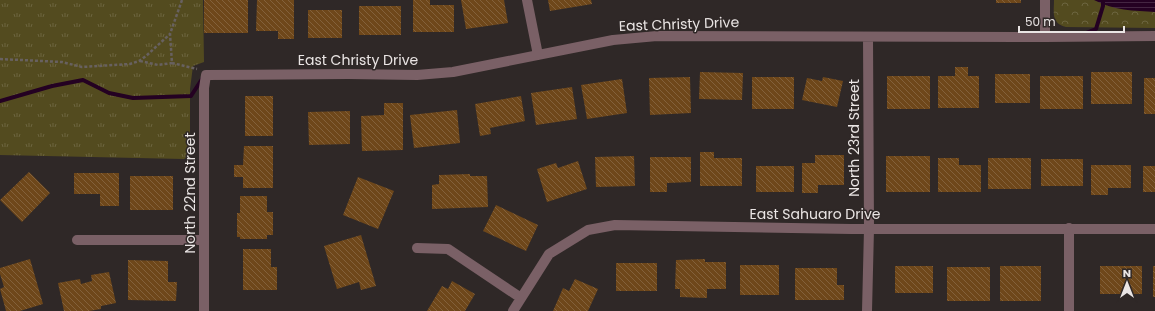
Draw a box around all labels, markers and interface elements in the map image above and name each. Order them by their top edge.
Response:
scale bar [1019,8,1124,34]
street label: East Christy Drive [619,12,740,36]
text: 50 m [1025,13,1056,30]
street label: East Christy Drive [298,50,418,70]
street label: North 23rd Street [844,79,864,197]
street label: North 22nd Street [180,132,200,254]
street label: East Sahuaro Drive [750,204,881,224]
north arrow [1107,263,1147,303]
text: N [1123,265,1131,281]

